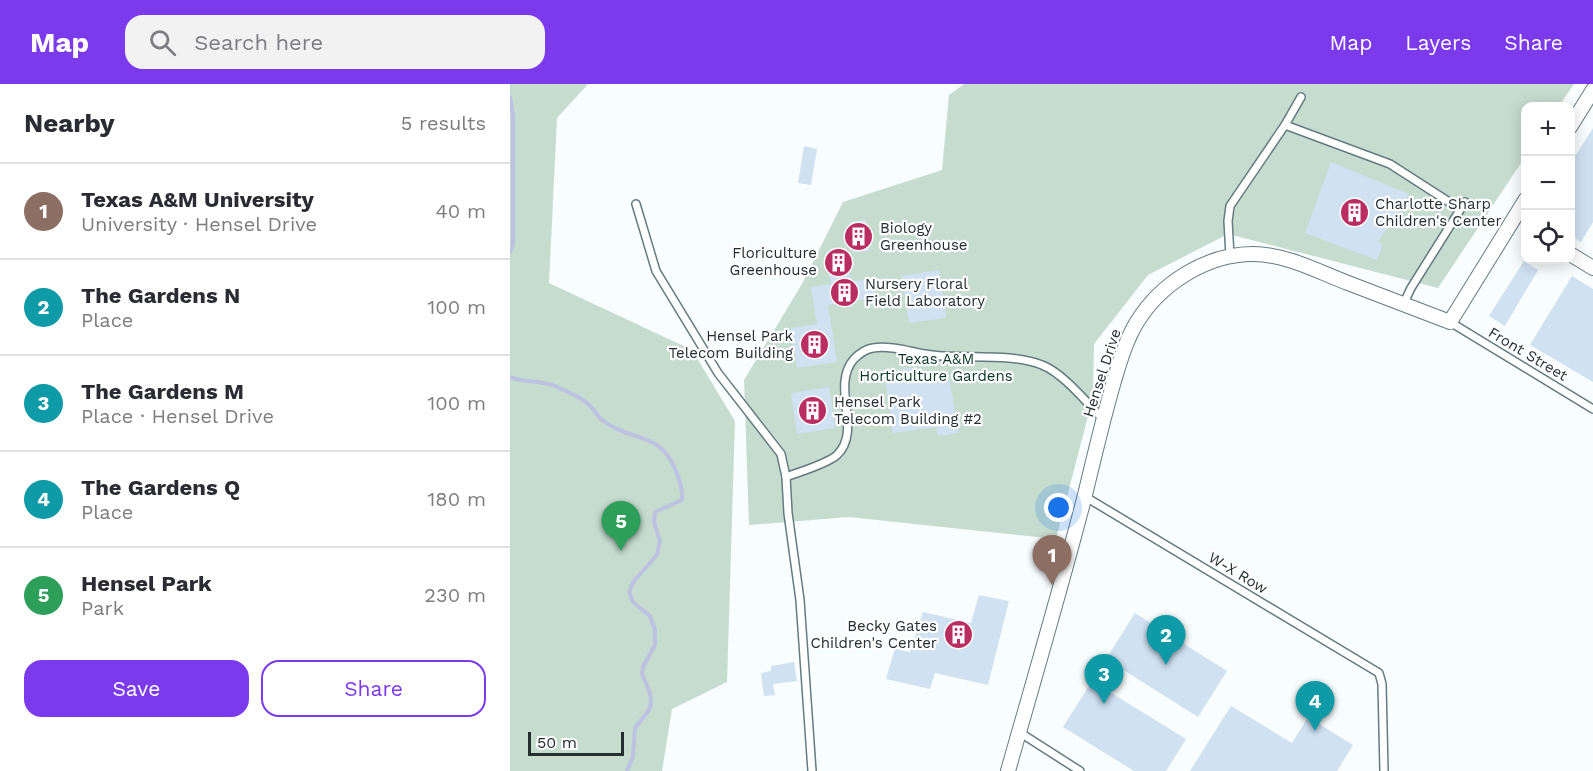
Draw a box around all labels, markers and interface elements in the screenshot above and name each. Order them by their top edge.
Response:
search box [125,15,545,69]
text: Map [30,26,89,59]
icon: search [146,26,179,59]
text: Search here [194,30,323,55]
text: Map [1329,30,1372,55]
text: Layers [1405,30,1471,55]
text: Share [1504,30,1563,55]
map controls [1521,102,1575,264]
button: + [1521,102,1575,156]
text: Nearby [24,108,115,138]
text: 5 results [401,111,486,135]
button: − [1521,156,1575,210]
text: Texas A&M University [81,187,314,212]
place label: Charlotte Sharp Children's Center [1375,195,1502,230]
building icon: Charlotte Sharp Children's Center [1338,197,1370,229]
text: 1 [39,199,48,223]
text: 40 m [435,199,486,223]
button: locate [1521,210,1575,264]
text: University · Hensel Drive [81,212,317,236]
place label: Biology Greenhouse [880,219,967,254]
building icon: Biology Greenhouse [843,221,875,253]
place label: Floriculture Greenhouse [730,244,817,279]
building icon: Floriculture Greenhouse [822,246,854,278]
place label: Nursery Floral Field Laboratory [865,275,985,310]
building icon: Nursery Floral Field Laboratory [828,277,860,309]
text: The Gardens N [81,283,240,308]
text: 2 [38,295,49,319]
text: 100 m [427,295,486,319]
text: Place [81,308,133,332]
street label: Front Street [1485,323,1571,385]
place label: Hensel Park Telecom Building [669,327,793,362]
street label: Hensel Drive [1079,327,1125,419]
building icon: Hensel Park Telecom Building [798,329,830,361]
park label: Texas A&M Horticulture Gardens [859,350,1013,385]
text: The Gardens M [81,379,244,404]
text: 3 [38,391,49,415]
text: 100 m [427,391,486,415]
place label: Hensel Park Telecom Building #2 [834,393,982,428]
building icon: Hensel Park Telecom Building #2 [797,395,829,427]
text: Place · Hensel Drive [81,404,274,428]
text: The Gardens Q [81,475,240,500]
text: 4 [37,487,50,511]
text: 180 m [428,487,486,511]
your location [1044,493,1073,522]
text: Place [81,500,133,524]
pin: 5 [602,502,640,551]
pin: 1 [1032,536,1072,585]
street label: W-X Row [1205,548,1271,598]
text: Hensel Park [81,571,212,596]
text: 5 [38,583,49,607]
text: 230 m [424,583,486,607]
text: Park [81,596,124,620]
pin: 2 [1146,616,1186,665]
place label: Becky Gates Children's Center [810,617,937,652]
building icon: Becky Gates Children's Center [942,619,974,651]
pin: 3 [1084,654,1124,704]
button: Save [24,660,249,717]
button: Share [261,660,486,717]
pin: 4 [1296,682,1334,731]
scale bar [528,729,624,756]
text: 50 m [537,733,577,752]

